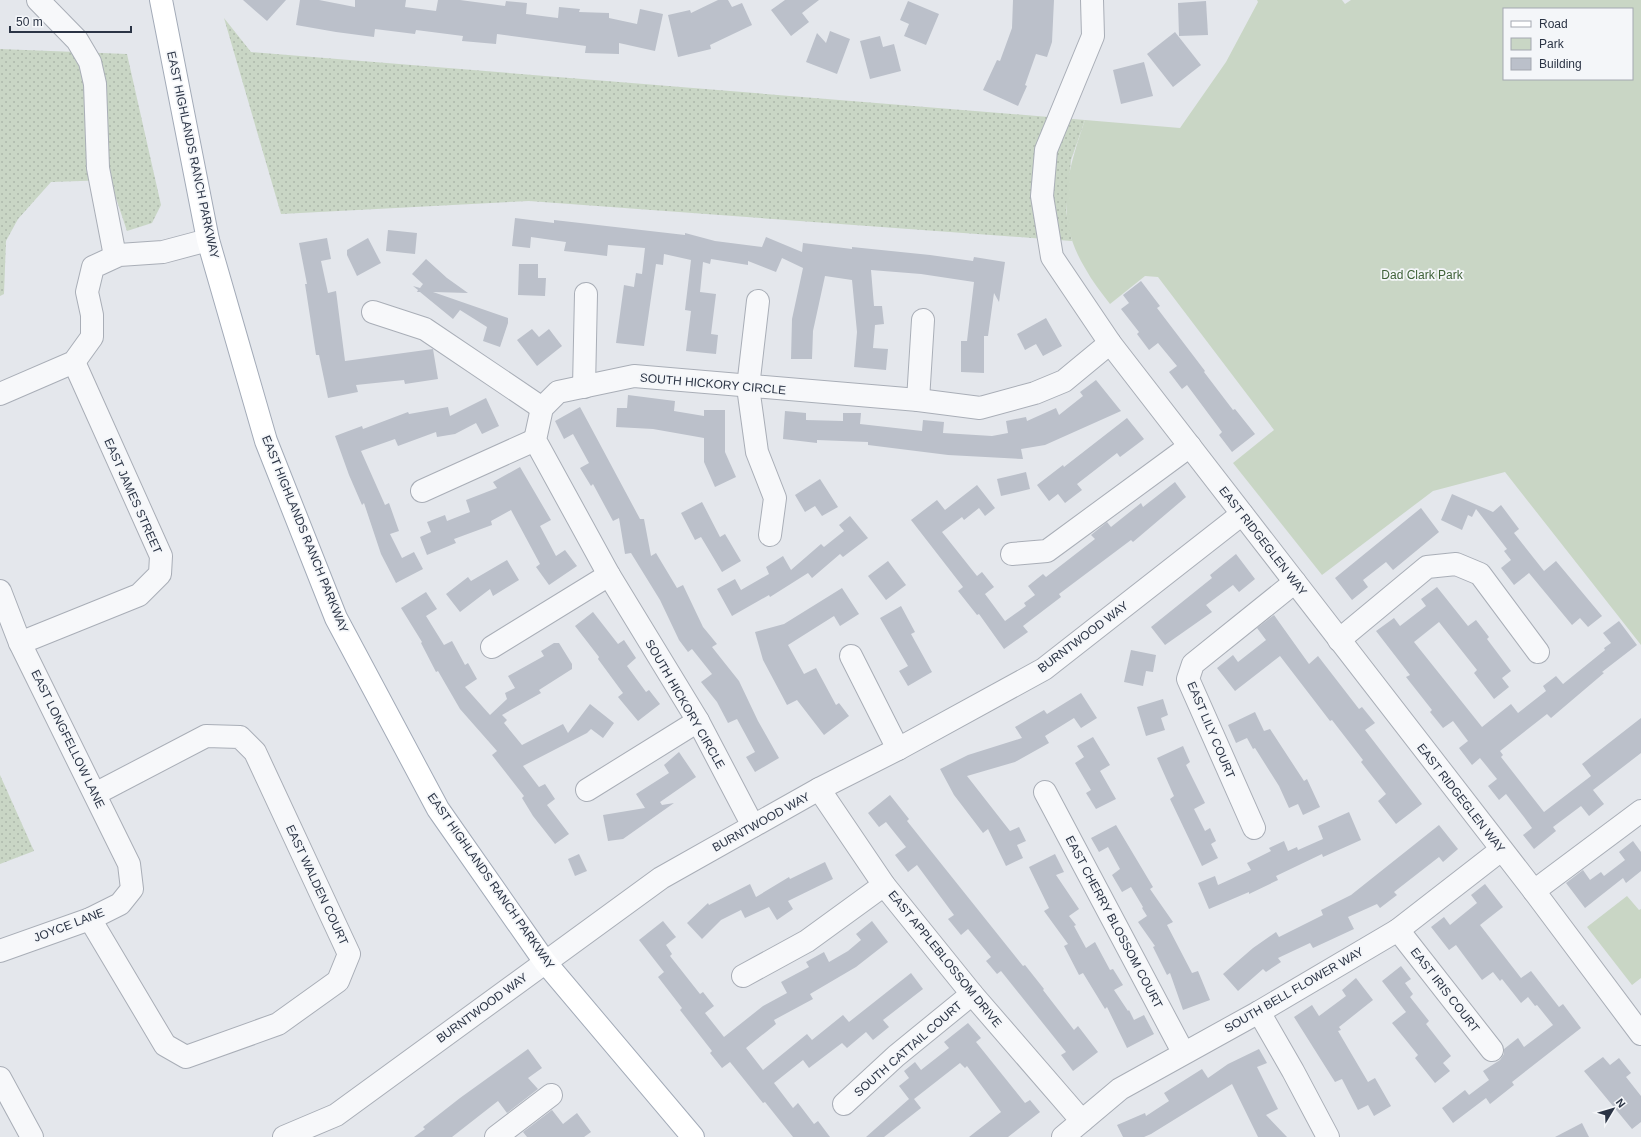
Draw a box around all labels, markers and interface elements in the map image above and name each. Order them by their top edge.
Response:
scale bar [10,8,131,34]
legend [1503,8,1633,80]
text: 50 m [16,15,43,29]
text: Road [1539,17,1568,31]
text: Park [1539,37,1565,51]
street label: EAST HIGHLANDS RANCH PARKWAY [164,50,222,260]
text: Building [1539,57,1582,71]
park label: Dad Clark Park [1381,268,1464,282]
street label: SOUTH HICKORY CIRCLE [639,371,787,397]
street label: EAST HIGHLANDS RANCH PARKWAY [259,433,351,635]
street label: EAST JAMES STREET [101,436,165,557]
street label: EAST RIDGEGLEN WAY [1216,484,1310,598]
street label: BURNTWOOD WAY [1035,599,1131,675]
street label: SOUTH HICKORY CIRCLE [642,637,728,771]
street label: EAST LONGFELLOW LANE [28,667,108,811]
street label: EAST LILY COURT [1184,679,1238,781]
street label: EAST RIDGEGLEN WAY [1414,741,1508,855]
street label: BURNTWOOD WAY [710,789,812,855]
street label: EAST HIGHLANDS RANCH PARKWAY [425,790,557,972]
street label: EAST WALDEN COURT [283,823,351,948]
street label: EAST CHERRY BLOSSOM COURT [1062,833,1166,1011]
street label: EAST APPLEBLOSSOM DRIVE [885,888,1005,1030]
street label: JOYCE LANE [32,905,106,945]
street label: SOUTH BELL FLOWER WAY [1222,944,1366,1036]
street label: EAST IRIS COURT [1408,945,1483,1036]
street label: BURNTWOOD WAY [434,970,530,1046]
street label: SOUTH CATTAIL COURT [851,998,965,1100]
north arrow [1593,1089,1633,1129]
text: N [1614,1096,1628,1110]

